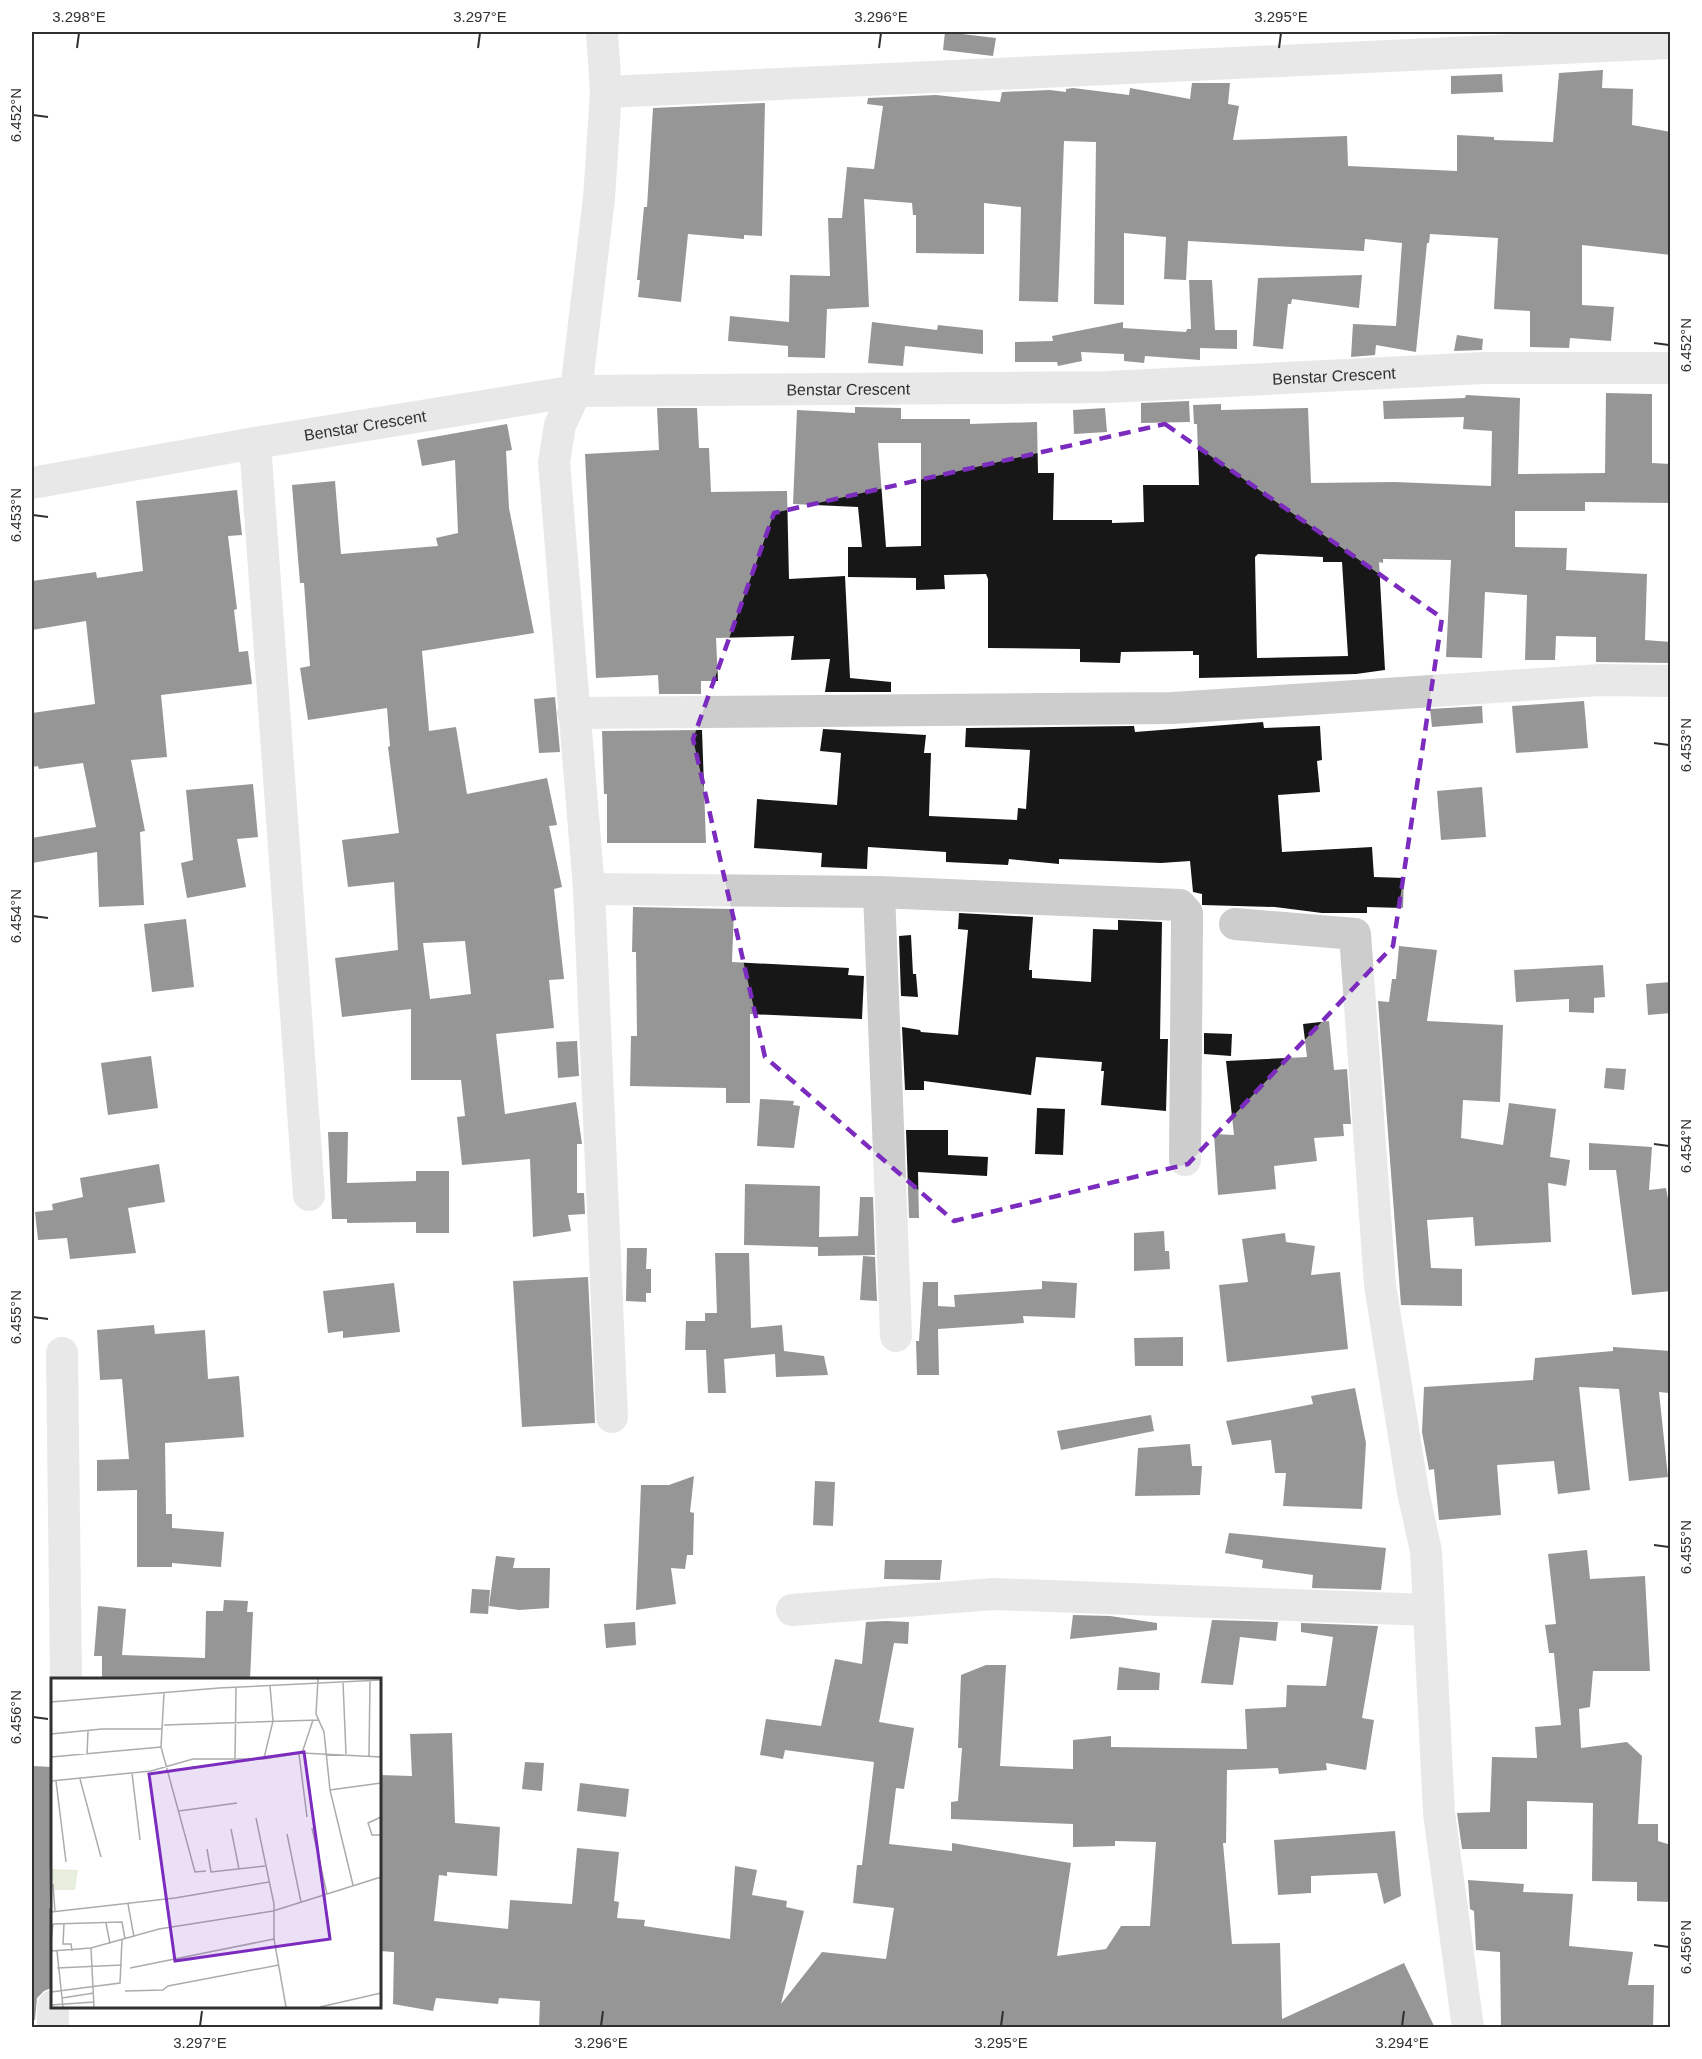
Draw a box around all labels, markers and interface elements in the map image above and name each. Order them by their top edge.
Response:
text: 3.298°E [52,8,106,25]
text: 3.297°E [453,8,507,25]
text: 3.296°E [854,8,908,25]
text: 3.295°E [1254,8,1308,25]
text: 6.452°N [7,88,24,142]
text: 6.452°N [1677,318,1694,372]
street label: Benstar Crescent [1272,364,1397,387]
street label: Benstar Crescent [786,380,911,398]
street label: Benstar Crescent [303,407,428,443]
text: 6.453°N [7,488,24,542]
text: 6.453°N [1677,718,1694,772]
text: 6.454°N [7,889,24,943]
text: 6.454°N [1677,1119,1694,1173]
text: 6.455°N [7,1290,24,1344]
text: 6.455°N [1677,1520,1694,1574]
inset map [51,1678,381,2008]
text: 6.456°N [7,1690,24,1744]
text: 6.456°N [1677,1920,1694,1974]
text: 3.297°E [173,2034,227,2051]
text: 3.296°E [574,2034,628,2051]
text: 3.295°E [974,2034,1028,2051]
text: 3.294°E [1375,2034,1429,2051]

